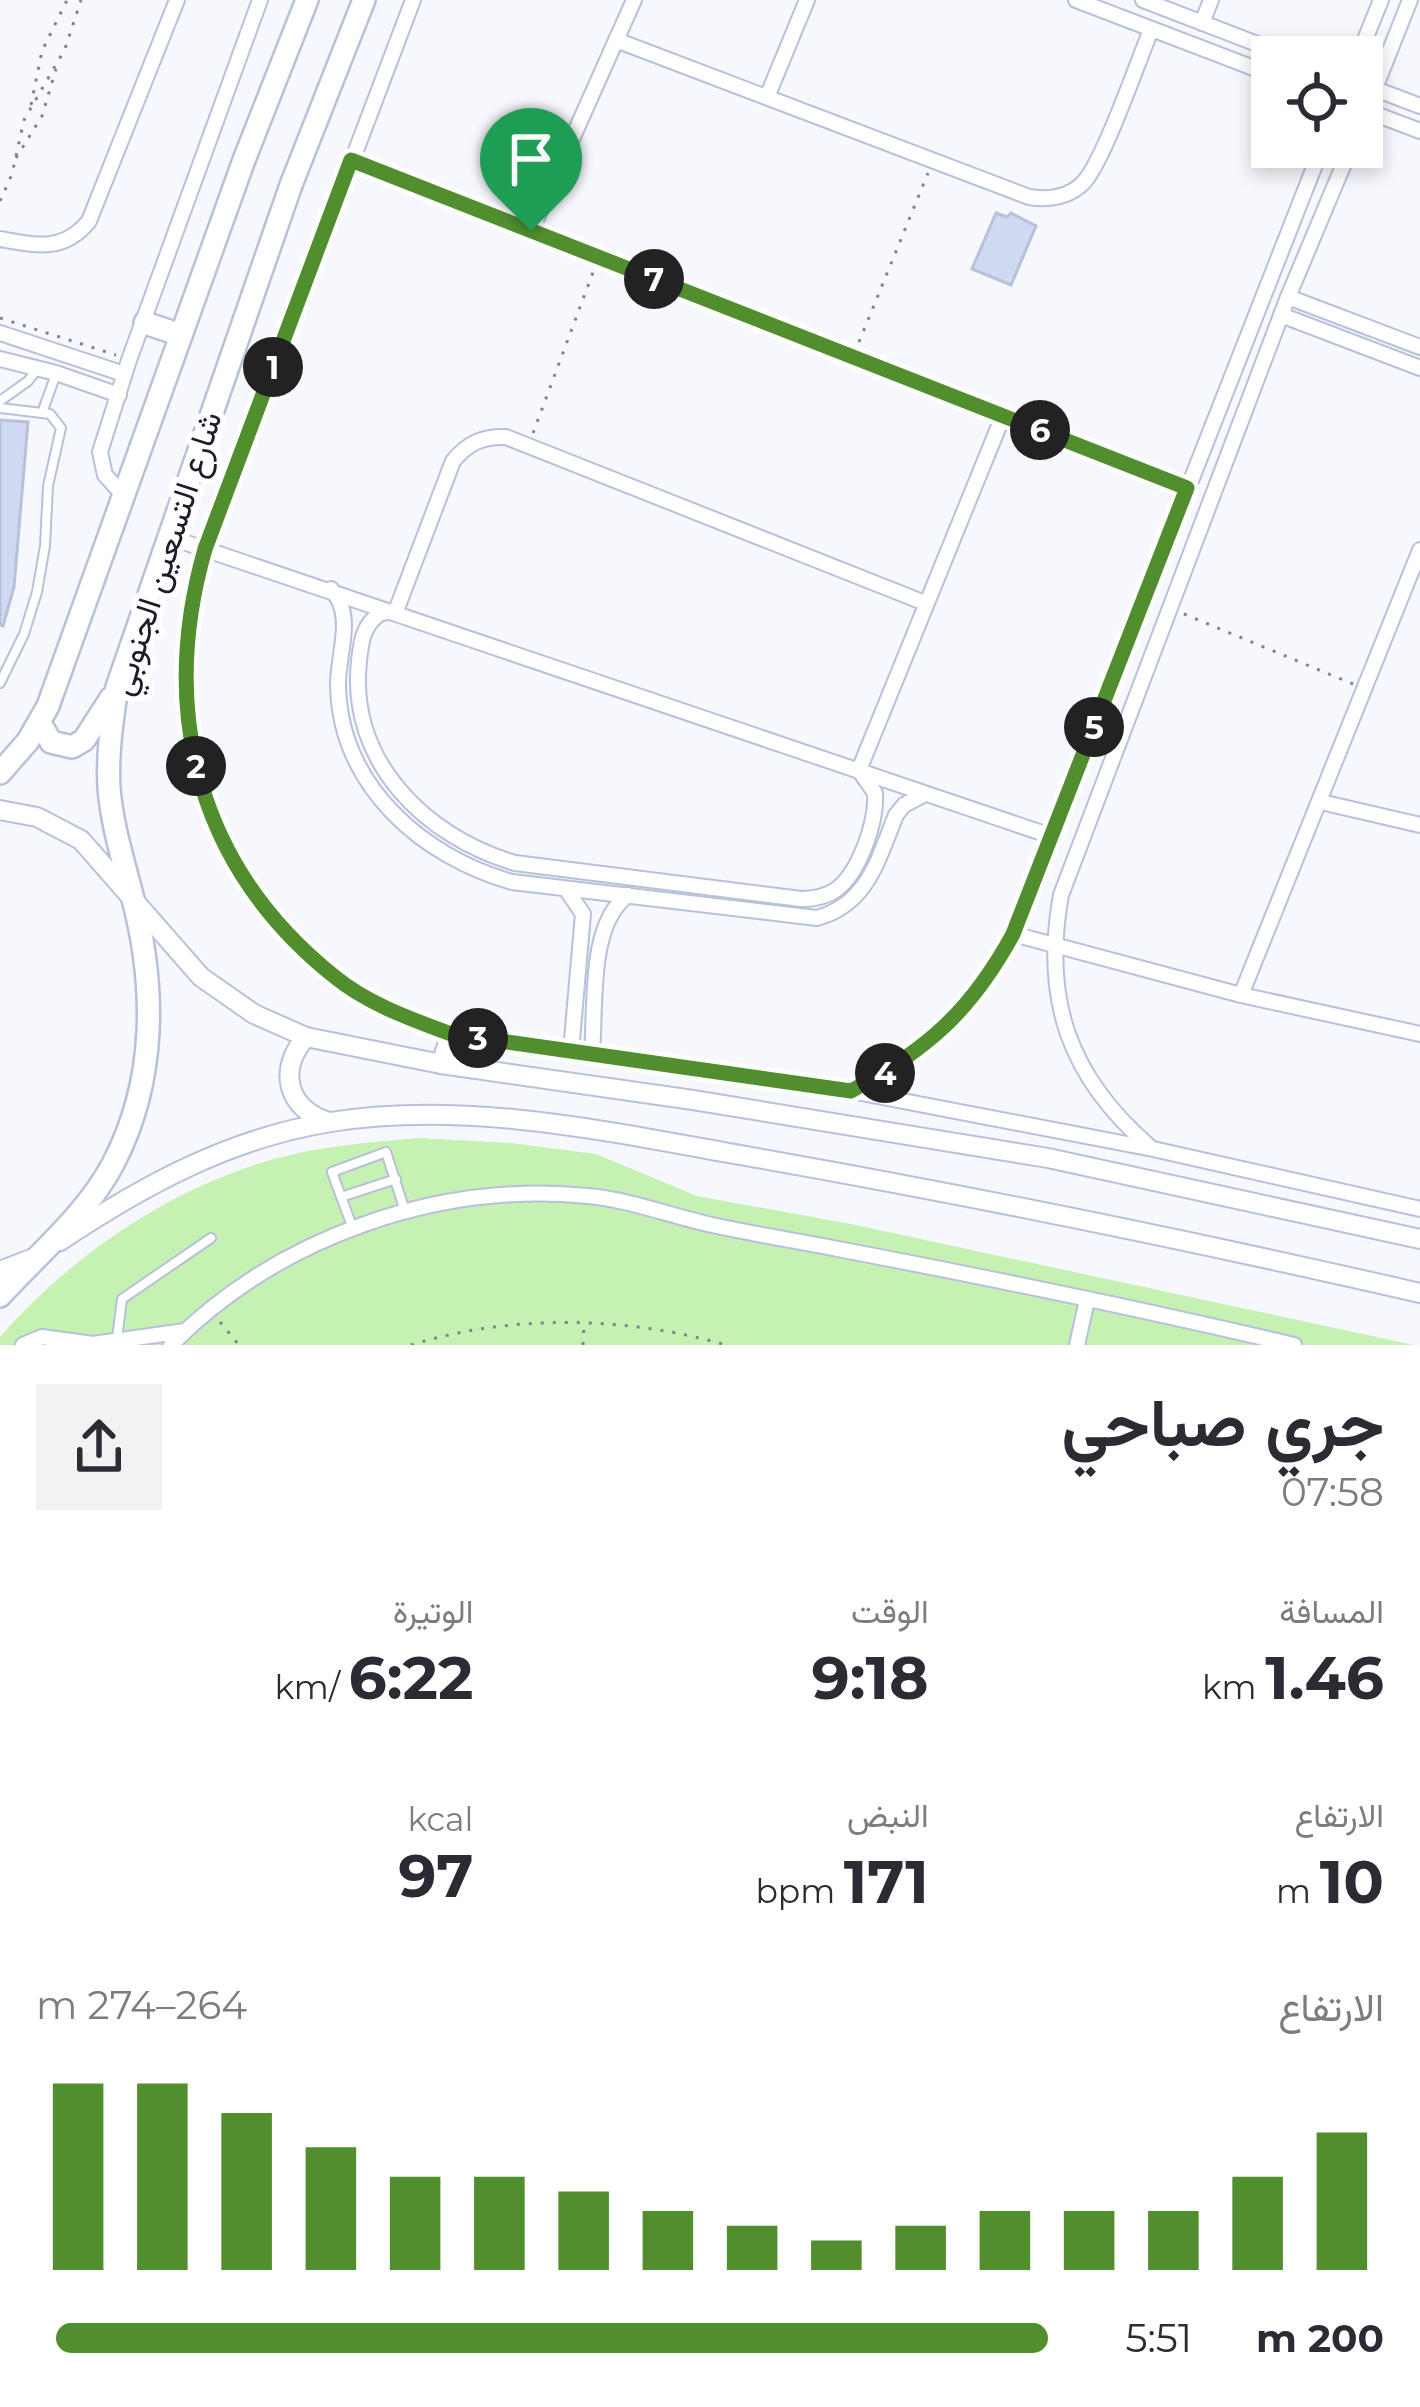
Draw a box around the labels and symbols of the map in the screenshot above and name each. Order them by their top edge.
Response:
pin [480,108,582,231]
pin: 7 [624,249,684,309]
pin: 1 [243,337,303,397]
pin: 6 [1010,400,1070,460]
street label: شارع التسعين الجنوبي [100,406,236,702]
pin: 5 [1064,697,1124,757]
pin: 2 [166,736,226,796]
pin: 3 [448,1008,508,1068]
pin: 4 [855,1043,915,1103]

